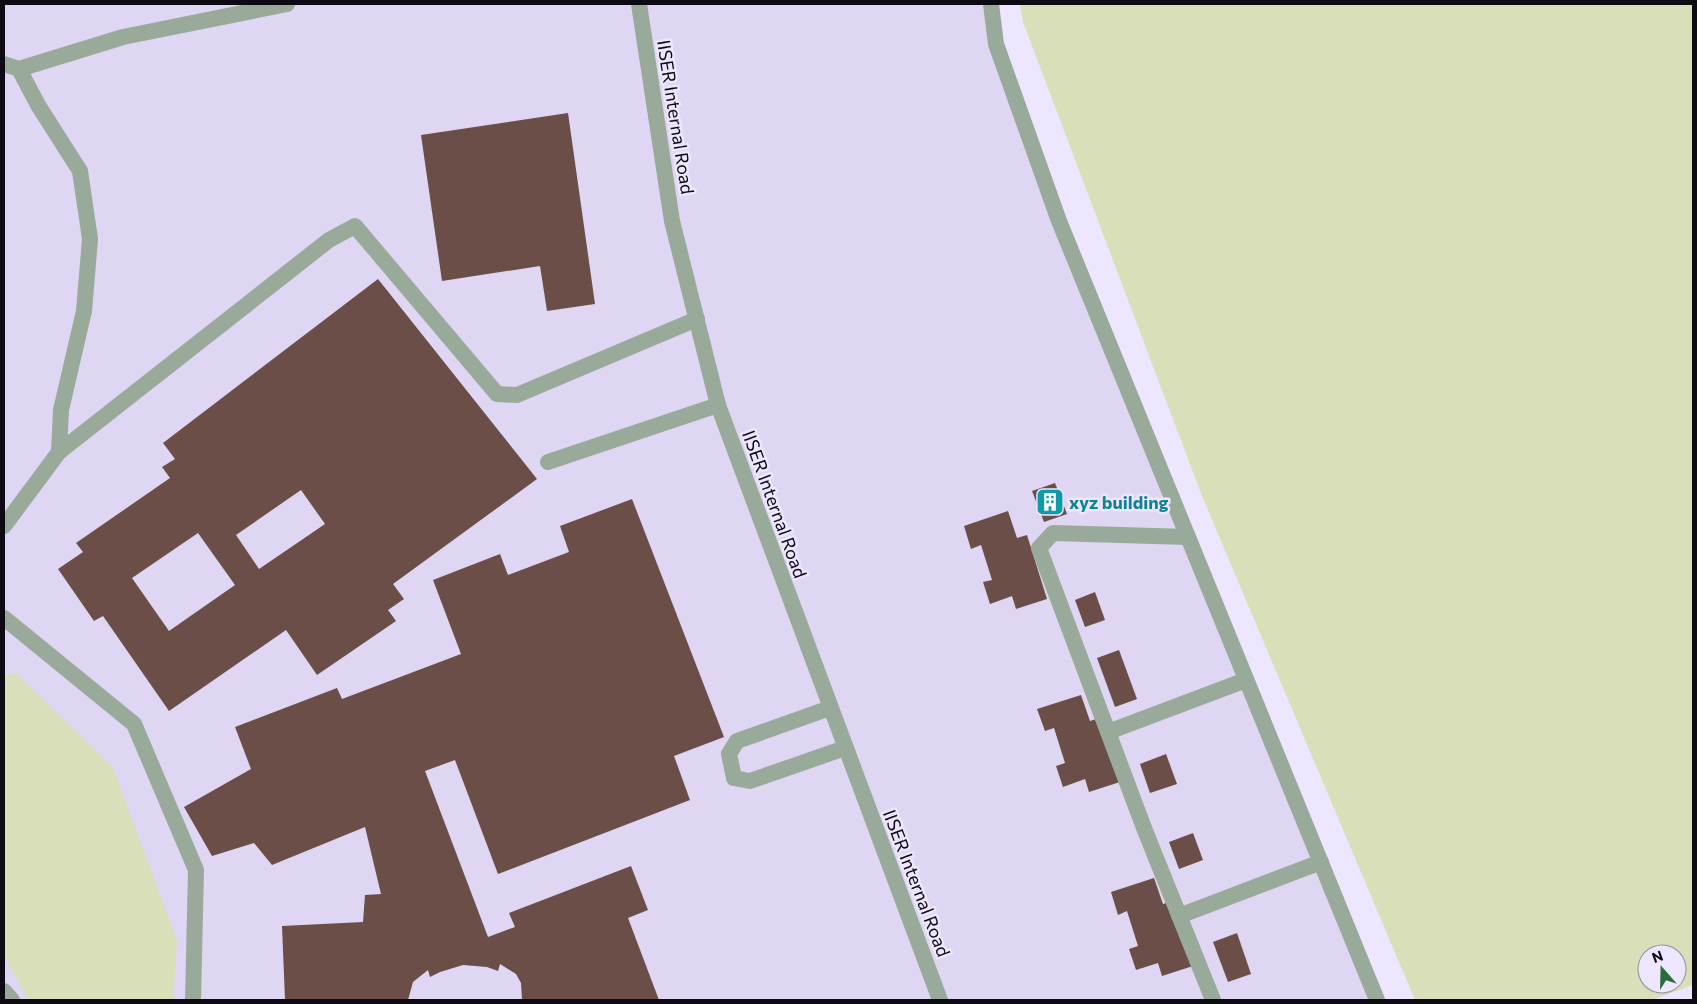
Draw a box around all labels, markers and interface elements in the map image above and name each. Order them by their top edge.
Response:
street label: IISER Internal Road [653,38,699,196]
street label: IISER Internal Road [738,427,812,581]
building icon: xyz building [1035,487,1065,517]
place label: xyz building [1069,491,1169,513]
street label: IISER Internal Road [879,806,955,960]
north arrow [1637,944,1687,994]
text: N [1650,947,1665,966]

